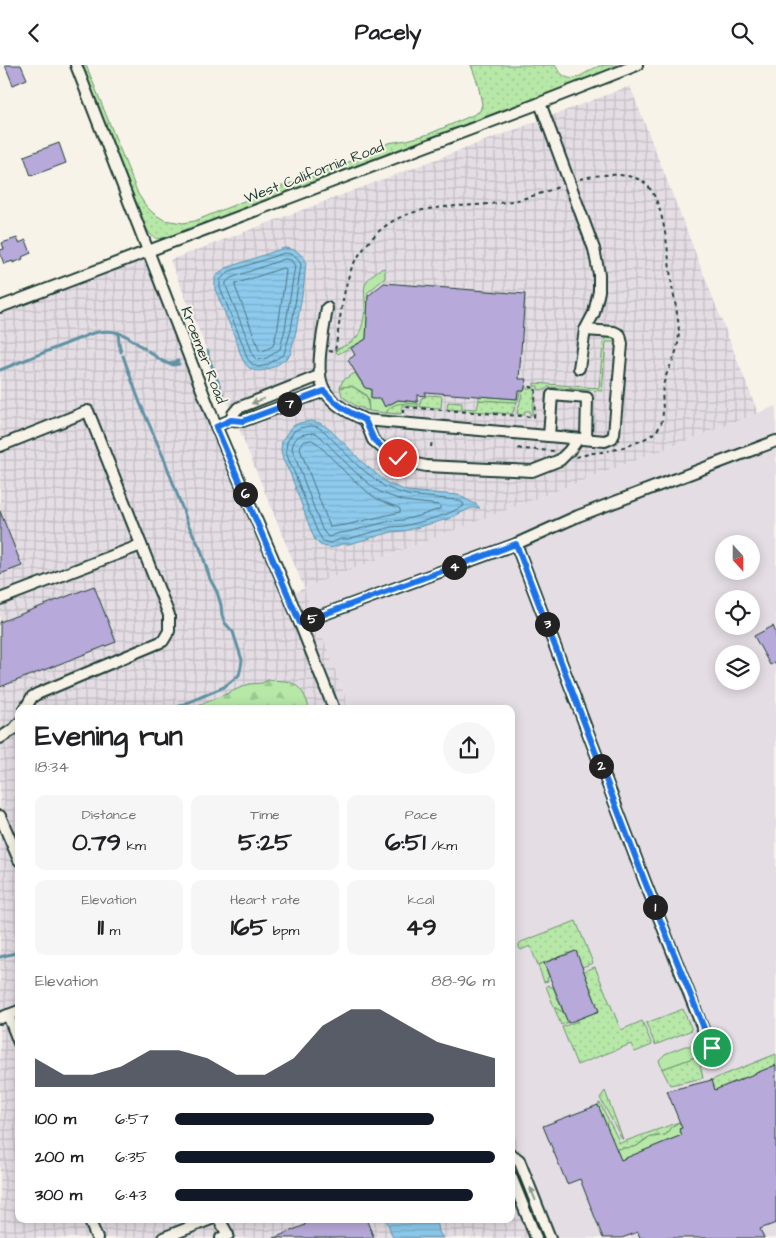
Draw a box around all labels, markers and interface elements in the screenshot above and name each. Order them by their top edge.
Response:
text: Pacely [355,17,421,48]
icon: back [20,19,48,47]
icon: search [728,19,756,47]
street label: West California Road [241,136,387,209]
street label: Kroemer Road [175,304,232,407]
pin: 7 [276,391,302,417]
text: 7 [285,394,294,414]
one-way arrow [250,397,265,405]
pin [377,437,419,479]
icon: check [384,444,412,472]
pin: 6 [232,481,258,507]
text: 6 [241,484,250,504]
north arrow [715,535,760,580]
map controls [715,535,760,690]
pin: 4 [442,555,466,579]
text: 4 [450,557,459,577]
button: locate [715,590,760,635]
pin: 5 [300,607,324,631]
text: 5 [308,609,317,629]
pin: 3 [534,611,560,637]
text: 3 [544,614,551,634]
button: layers [715,645,760,690]
text: Evening run [35,717,183,756]
button: share [443,722,495,774]
pin: 2 [588,753,614,779]
text: 18:34 [35,756,69,778]
text: 2 [597,756,606,776]
text: Distance [82,805,136,825]
text: Time [250,805,280,825]
text: Pace [405,805,437,825]
text: 0.79 [72,825,121,860]
text: 5:25 [238,825,292,860]
text: 6:51 [385,825,426,860]
text: km [121,836,146,856]
text: /km [426,836,457,856]
text: Elevation [81,890,137,910]
text: Heart rate [230,890,300,910]
text: kcal [408,890,434,910]
pin: 1 [642,895,668,919]
text: 1 [655,897,656,917]
text: 11 [98,910,104,945]
text: 165 [231,910,267,945]
text: 49 [405,910,437,945]
text: m [104,921,120,941]
text: bpm [267,921,299,941]
text: Elevation [35,970,98,992]
text: 88–96 m [431,970,495,992]
pin [691,1027,733,1069]
icon: arrive [698,1034,726,1062]
text: 100 m [35,1108,76,1130]
text: 6:57 [115,1108,149,1130]
text: 200 m [35,1146,83,1168]
text: 6:35 [115,1146,147,1168]
text: 300 m [35,1184,82,1206]
text: 6:43 [115,1184,147,1206]
one-way arrow [529,1187,536,1202]

